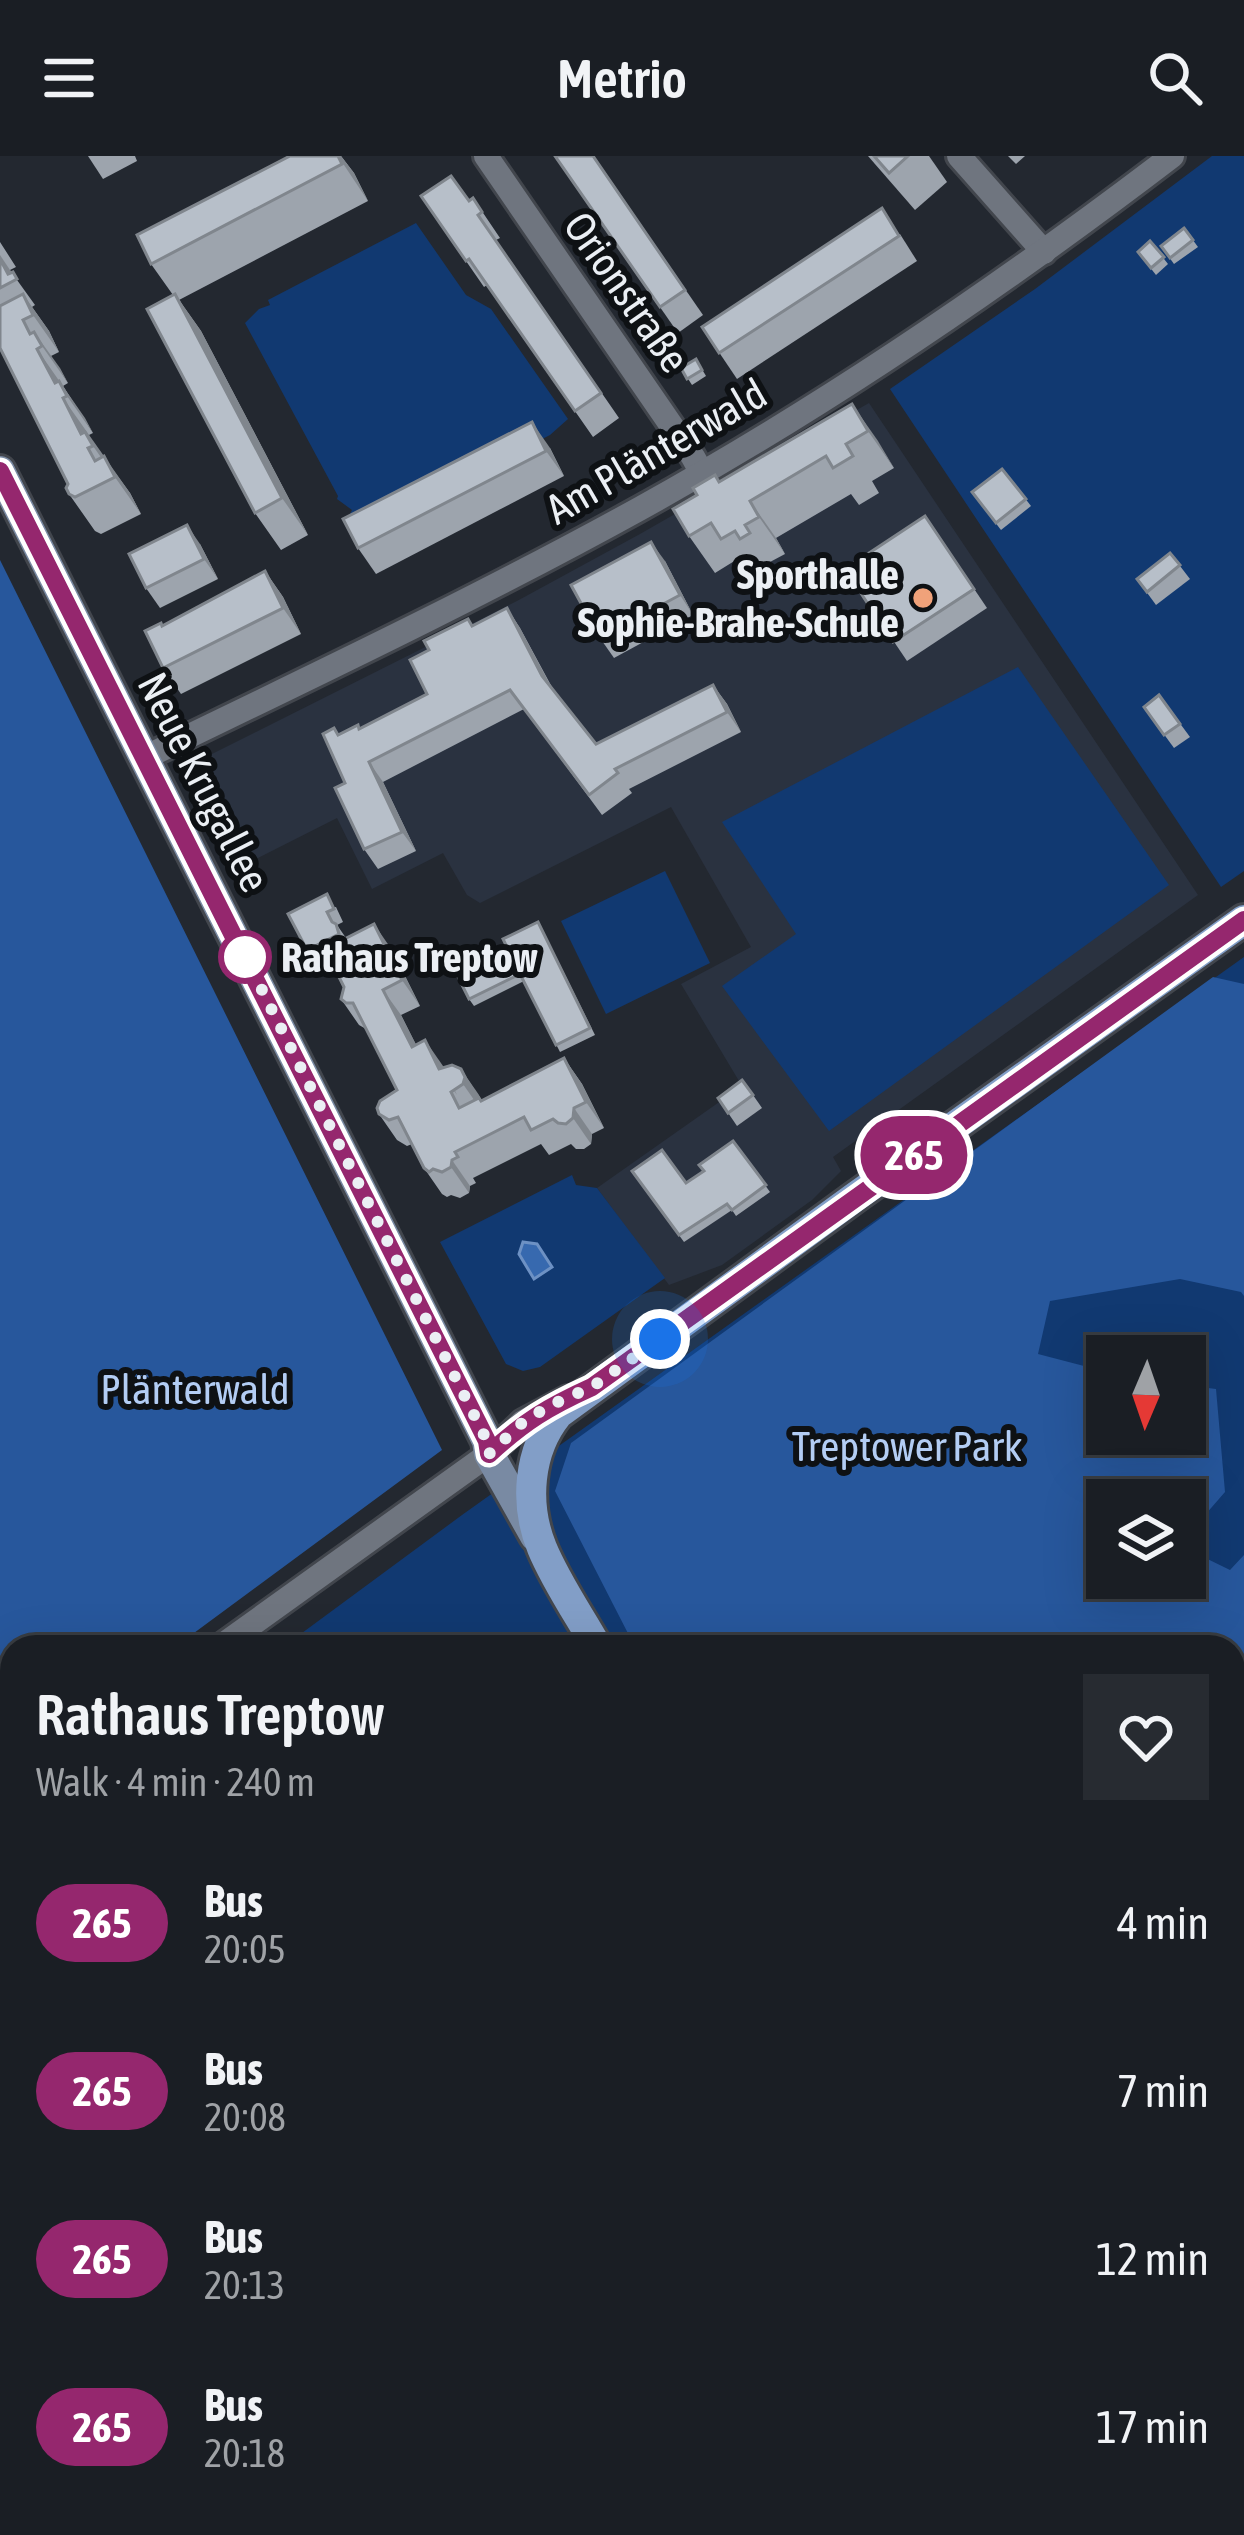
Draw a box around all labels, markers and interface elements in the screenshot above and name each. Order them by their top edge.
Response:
icon: menu [36,45,102,111]
icon: search [1142,45,1208,111]
text: Metrio [557,48,687,109]
street label: Orionstraße [555,203,699,381]
street label: Am Plänterwald [537,369,775,533]
place label: Sporthalle Sophie-Brahe-Schule [578,550,899,646]
marker: Sporthalle Sophie-Brahe-Schule [910,585,936,611]
street label: Neue Krugallee [128,665,280,899]
marker: Rathaus Treptow [220,932,270,982]
place label: Rathaus Treptow [281,933,538,981]
line badge: 265 [845,1116,983,1194]
text: 265 [884,1131,944,1179]
your location [630,1309,690,1369]
north arrow [1086,1335,1206,1455]
map controls [1086,1335,1206,1599]
park label: Plänterwald [100,1365,290,1413]
park label: Treptower Park [792,1422,1022,1470]
button: layers [1086,1479,1206,1599]
button: heart [1083,1674,1209,1800]
text: Rathaus Treptow [36,1682,384,1747]
text: Walk · 4 min · 240 m [36,1760,315,1804]
text: Bus [204,1875,263,1927]
text: 4 min [1117,1897,1209,1949]
text: 265 [72,1899,132,1947]
text: 20:05 [204,1927,286,1971]
text: Bus [204,2043,263,2095]
text: 7 min [1117,2065,1209,2117]
text: 265 [72,2067,132,2115]
text: 20:08 [204,2095,286,2139]
text: Bus [204,2211,263,2263]
text: 12 min [1096,2233,1209,2285]
text: 265 [72,2235,132,2283]
text: 20:13 [204,2263,285,2307]
text: Bus [204,2379,263,2431]
text: 17 min [1096,2401,1209,2453]
text: 265 [72,2403,132,2451]
text: 20:18 [204,2431,285,2475]

